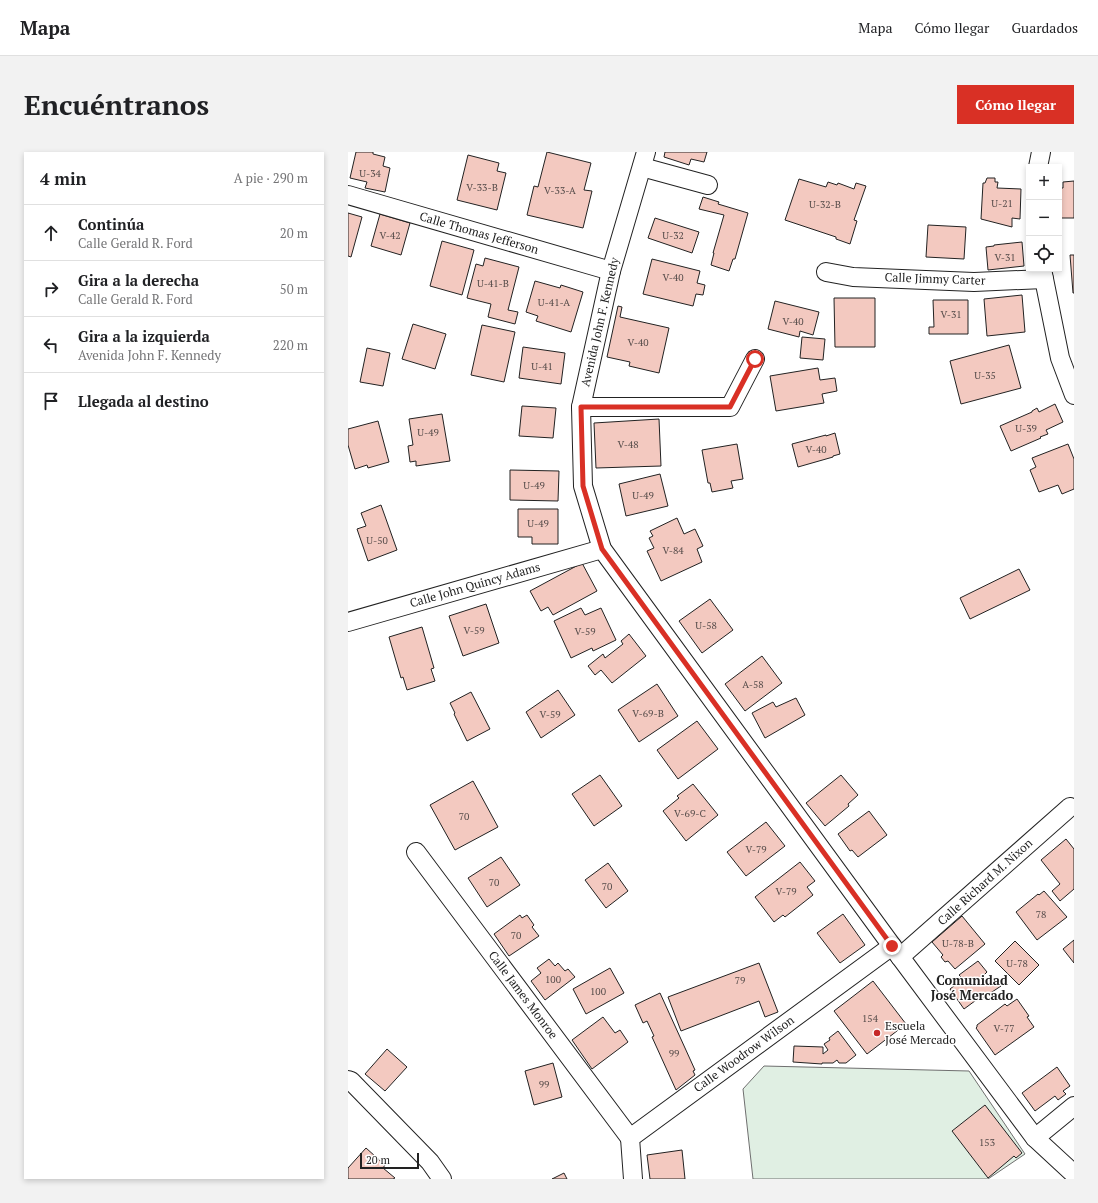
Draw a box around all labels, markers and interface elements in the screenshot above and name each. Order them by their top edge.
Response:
text: Mapa [20,15,70,40]
text: Mapa [858,18,893,37]
text: Cómo llegar [915,18,989,37]
text: Guardados [1011,18,1078,37]
button: Cómo llegar [957,85,1074,124]
text: Encuéntranos [24,86,209,123]
map controls [1026,164,1062,272]
button: + [1026,164,1062,200]
text: 4 min [40,167,87,190]
house number: U-34 [359,167,381,180]
text: A pie · 290 m [234,169,308,187]
house number: V-33-B [466,181,498,194]
house number: V-33-A [544,184,576,197]
house number: U-21 [991,197,1013,210]
house number: U-32-B [809,198,841,211]
button: − [1026,200,1062,236]
street label: Calle Thomas Jefferson [418,208,540,257]
text: Continúa [78,214,144,234]
icon: ahead [40,222,62,244]
text: 20 m [280,224,308,242]
house number: V-42 [379,229,401,242]
house number: U-32 [662,229,684,242]
text: Calle Gerald R. Ford [78,234,193,252]
button: locate [1026,236,1062,272]
house number: V-31 [994,251,1016,264]
street label: Avenida John F. Kennedy [577,255,622,388]
street label: Calle Jimmy Carter [884,269,986,288]
text: Gira a la derecha [78,270,199,290]
house number: V-40 [662,271,684,284]
house number: U-41-B [477,277,509,290]
icon: right [40,278,62,300]
text: 50 m [280,280,308,298]
text: Calle Gerald R. Ford [78,290,193,308]
house number: U-41-A [538,296,570,309]
house number: V-31 [940,308,962,321]
house number: V-40 [782,315,804,328]
text: Gira a la izquierda [78,326,210,346]
icon: left [40,334,62,356]
text: 220 m [273,336,308,354]
house number: V-40 [627,336,649,349]
text: Avenida John F. Kennedy [78,346,221,364]
route start [746,350,764,368]
house number: U-41 [531,360,553,373]
house number: U-35 [974,369,996,382]
icon: arrive [40,390,62,412]
text: Llegada al destino [78,391,209,411]
house number: U-39 [1015,422,1037,435]
house number: U-49 [417,426,439,439]
house number: V-48 [617,438,639,451]
house number: V-40 [805,443,827,456]
house number: U-49 [523,479,545,492]
house number: U-49 [632,489,654,502]
house number: U-49 [527,517,549,530]
house number: U-50 [366,534,388,547]
house number: V-84 [662,544,684,557]
street label: Calle John Quincy Adams [408,559,542,610]
house number: U-58 [695,619,717,632]
house number: V-59 [463,624,485,637]
house number: V-59 [574,625,596,638]
house number: A-58 [742,678,764,691]
house number: V-69-B [632,707,664,720]
house number: V-59 [539,708,561,721]
house number: V-69-C [674,807,706,820]
house number: 70 [459,810,469,823]
street label: Calle Richard M. Nixon [934,835,1035,928]
house number: V-79 [745,843,767,856]
house number: 70 [489,876,499,889]
house number: 70 [602,880,612,893]
house number: V-79 [775,885,797,898]
house number: 78 [1036,908,1046,921]
house number: 70 [511,929,521,942]
route end [883,937,901,955]
house number: U-78-B [942,937,974,950]
street label: Calle James Monroe [485,948,561,1042]
house number: U-78 [1006,957,1028,970]
district label: Comunidad José Mercado [931,971,1014,1004]
house number: 100 [545,973,561,986]
house number: 79 [735,974,745,987]
house number: 100 [590,985,606,998]
street label: Calle Woodrow Wilson [691,1012,797,1095]
house number: 154 [862,1012,879,1025]
place label: Escuela José Mercado [885,1018,956,1047]
house number: V-77 [993,1022,1015,1035]
marker: Escuela José Mercado [872,1028,882,1038]
house number: 99 [669,1047,679,1060]
house number: 99 [539,1078,549,1091]
house number: 153 [979,1136,995,1149]
scale bar [360,1151,419,1170]
text: 20 m [366,1153,390,1167]

